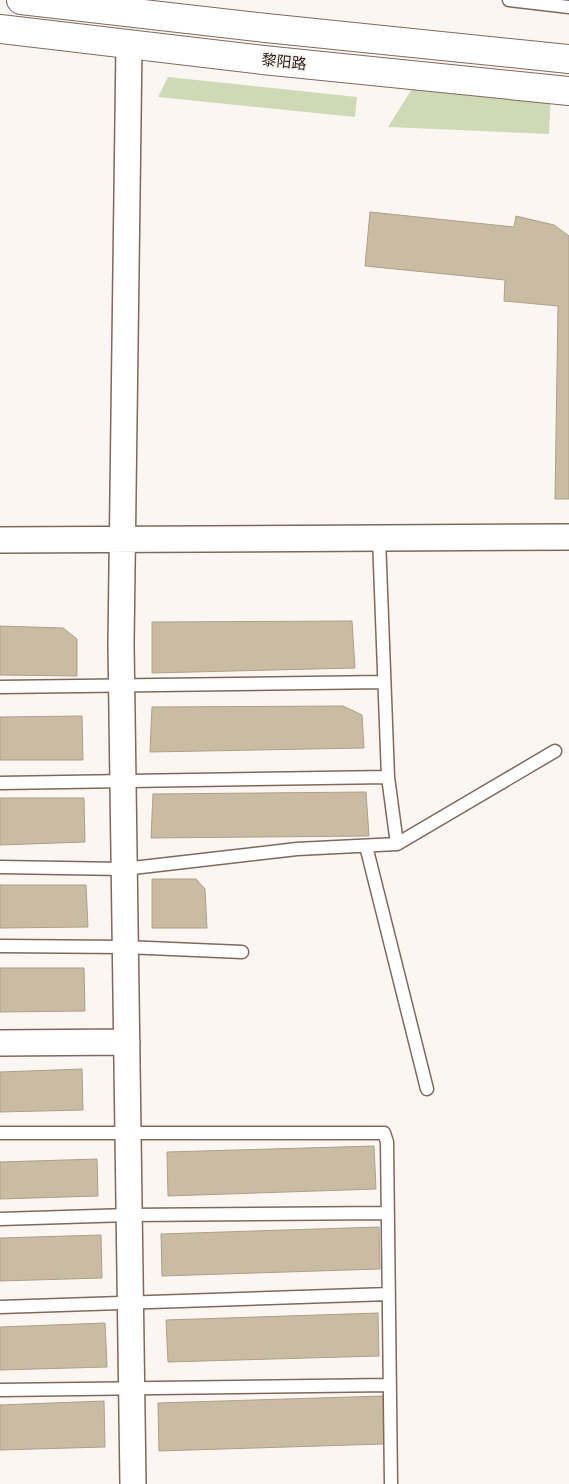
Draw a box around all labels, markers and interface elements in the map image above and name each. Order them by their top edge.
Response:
street label: 黎阳路 [261,51,307,73]

